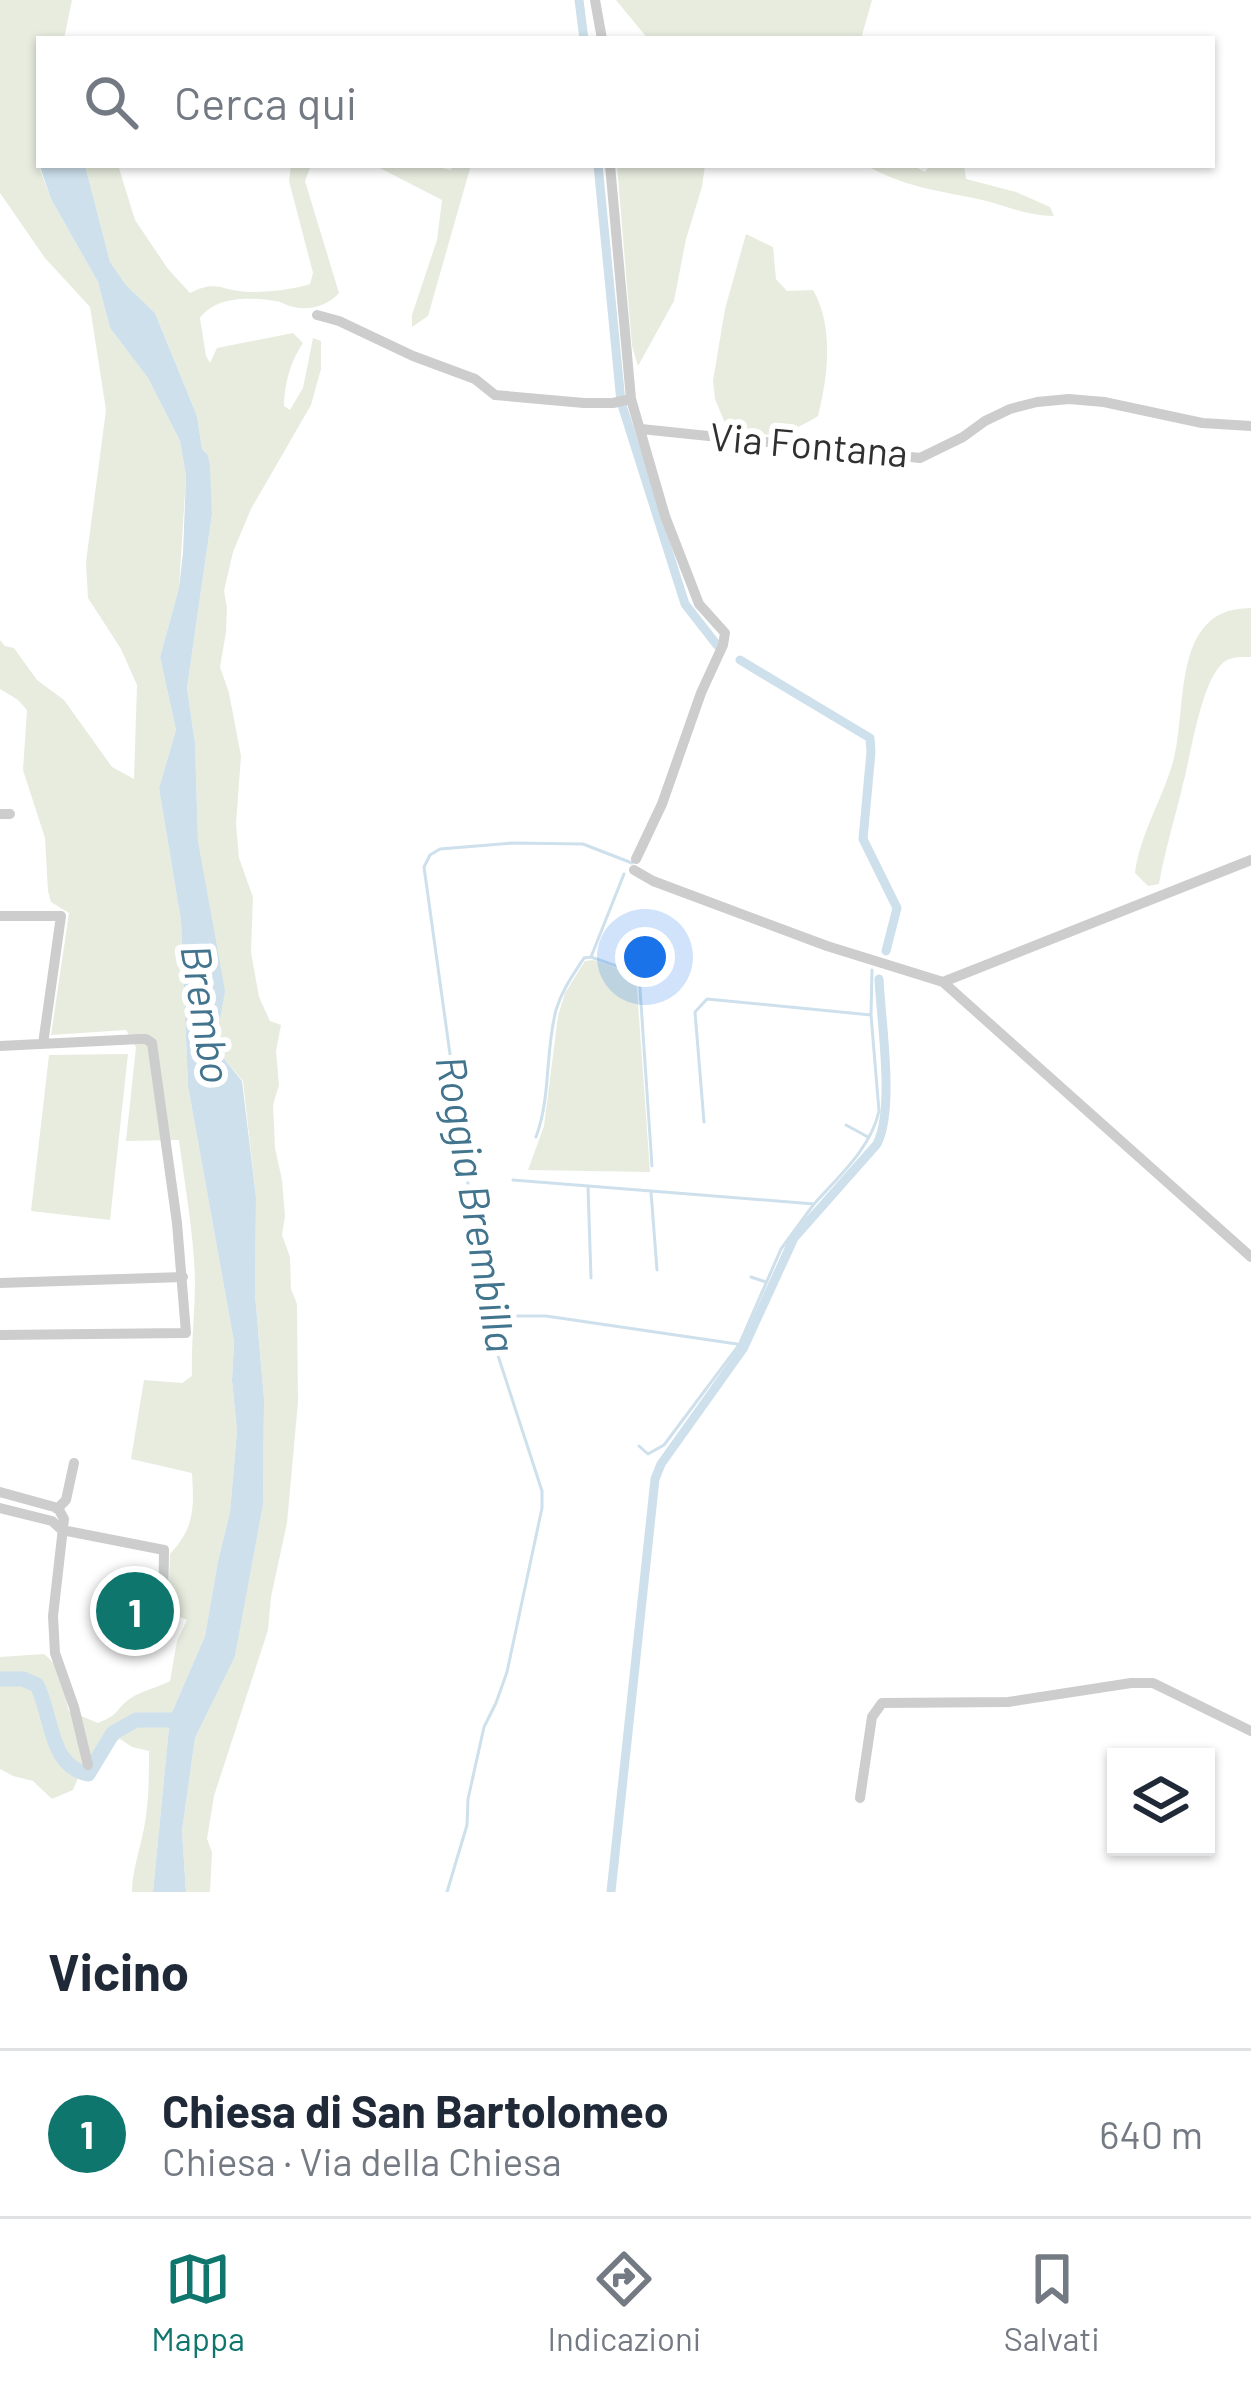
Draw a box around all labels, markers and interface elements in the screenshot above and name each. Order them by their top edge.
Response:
search box [36,36,1215,168]
icon: search [78,69,144,135]
text: Cerca qui [174,75,357,129]
street label: Via Fontana [708,411,910,476]
your location [615,927,675,987]
water label: Brembo [172,941,244,1087]
water label: Roggia Brembilla [426,1051,529,1356]
pin: 1 [96,1566,174,1656]
map controls [1107,1748,1215,1856]
button: layers [1107,1748,1215,1856]
text: Vicino [48,1940,189,2001]
text: Chiesa di San Bartolomeo [162,2083,669,2137]
text: 1 [80,2110,94,2157]
text: 640 m [1099,2110,1203,2157]
text: Chiesa · Via della Chiesa [162,2137,562,2184]
tab: Mappa [151,2246,245,2358]
tab: Indicazioni [547,2246,701,2358]
tab: Salvati [1004,2246,1100,2358]

